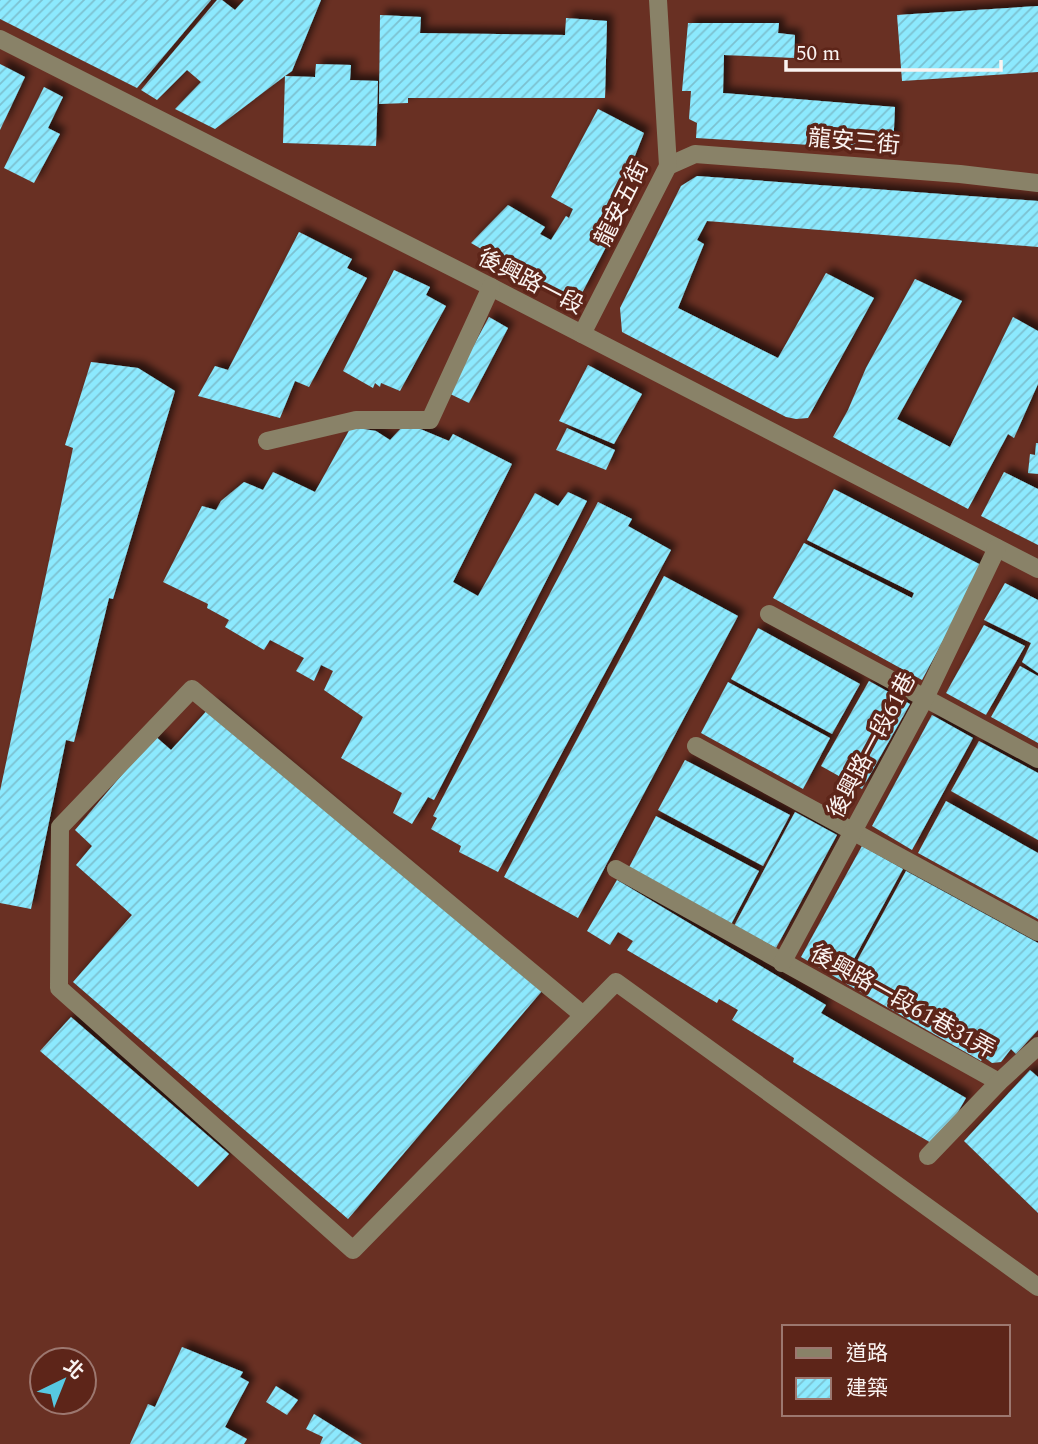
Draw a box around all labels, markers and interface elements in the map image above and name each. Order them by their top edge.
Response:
scale bar [786,28,1001,72]
text: 50 m [796,38,840,70]
street label: 龍安三街 [807,121,901,164]
street label: 龍安五街 [586,155,658,253]
street label: 後興路一段 [471,241,589,324]
street label: 後興路一段61巷 [819,666,926,825]
street label: 後興路一段61巷31弄 [803,937,1001,1068]
legend [782,1325,1010,1416]
text: 道路 [846,1338,888,1370]
north arrow [28,1346,98,1416]
text: 北 [57,1353,90,1387]
text: 建築 [846,1373,888,1405]

